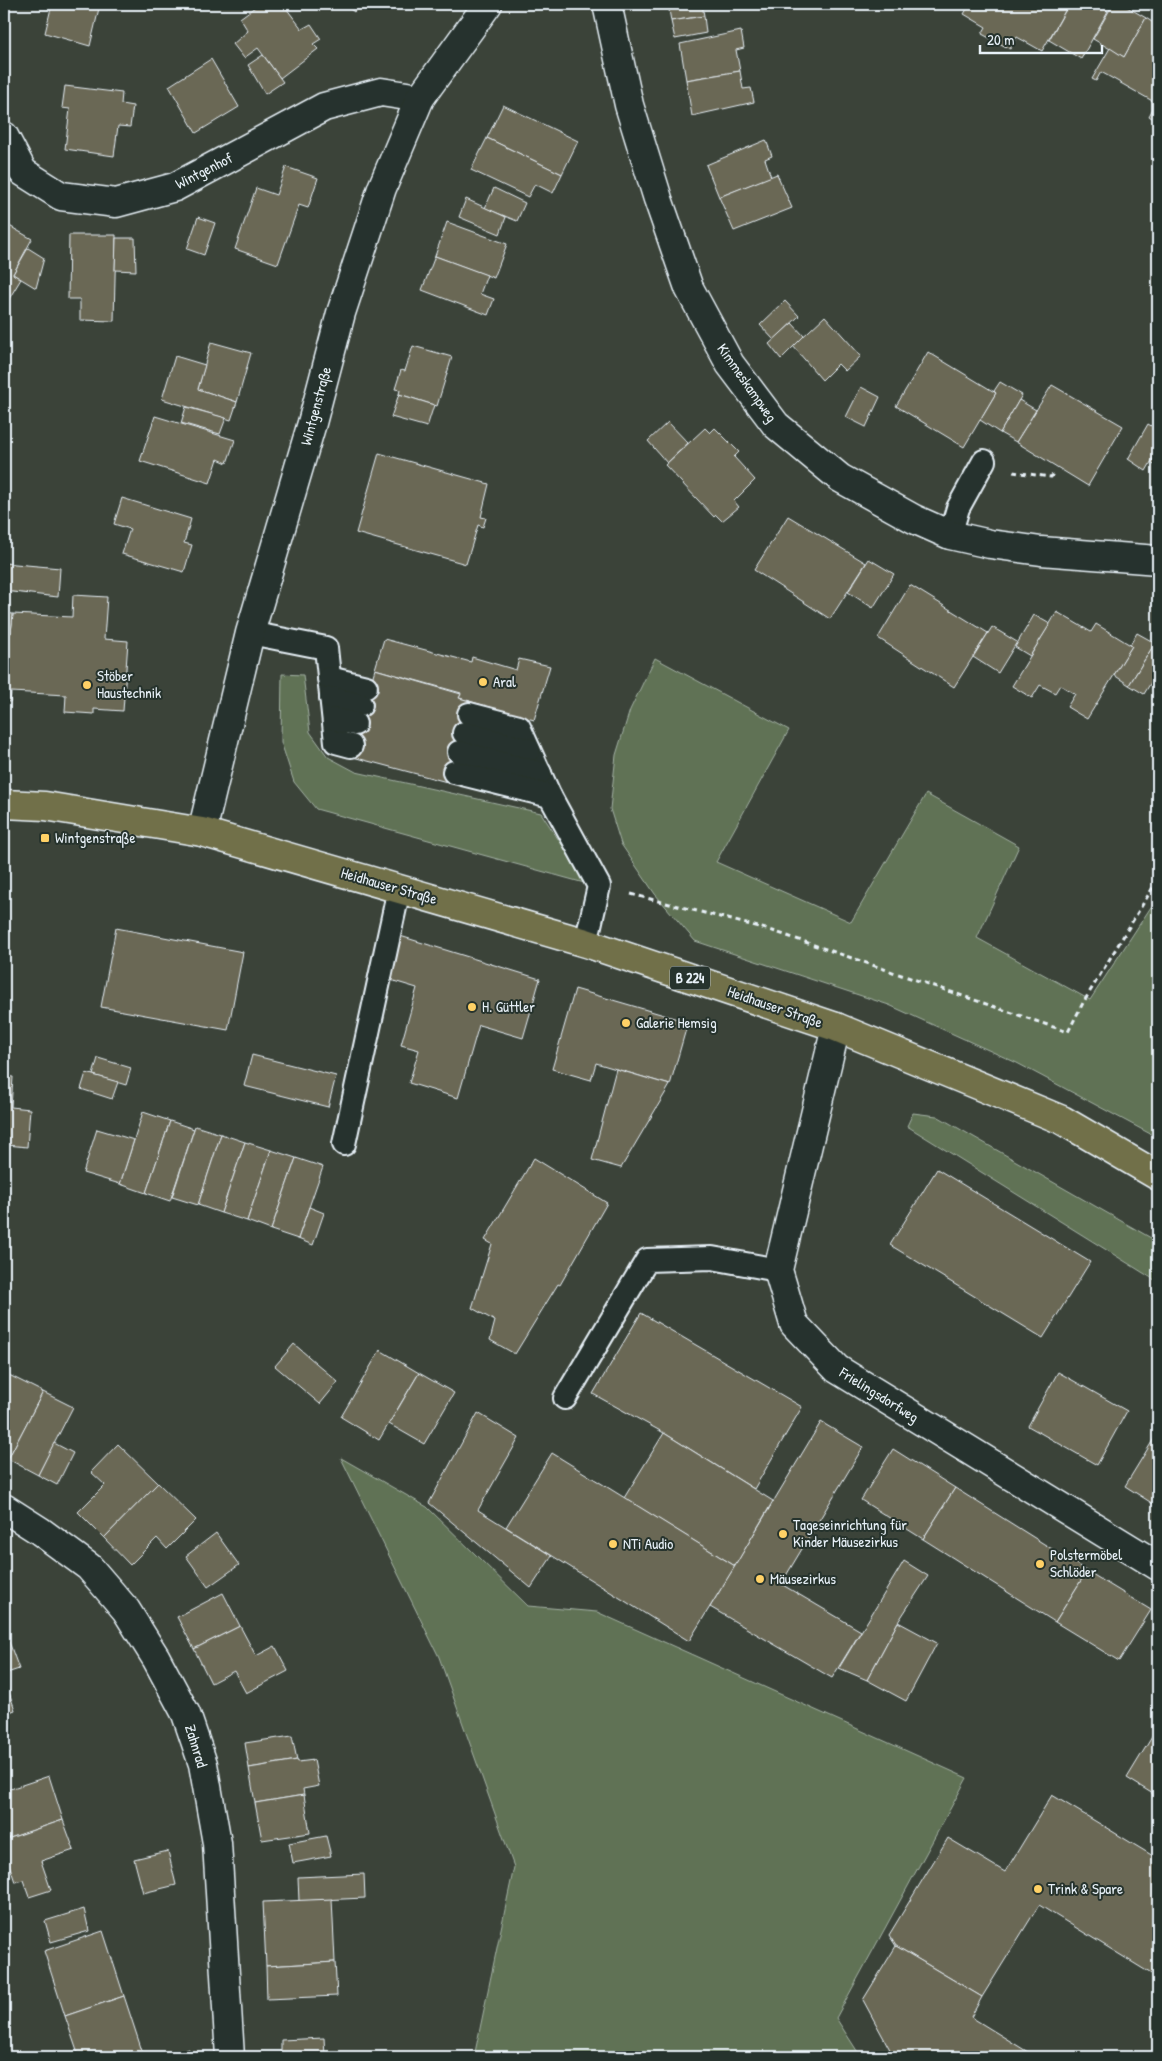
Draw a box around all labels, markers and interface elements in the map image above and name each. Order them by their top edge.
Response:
scale bar [980,22,1102,54]
text: 20 m [987,29,1014,50]
street label: Wintgenhof [172,147,237,194]
street label: Kimmeskampweg [713,339,782,427]
street label: Wintgenstraße [295,364,336,447]
place label: Stöber Haustechnik [97,665,161,703]
place label: Aral [493,671,516,692]
marker: Aral [477,676,489,688]
marker: Stöber Haustechnik [81,679,93,691]
place label: Wintgenstraße [55,827,135,848]
marker: Wintgenstraße [39,832,51,844]
street label: Heidhauser Straße [339,862,440,909]
road number: B 224 [670,966,710,990]
street label: Heidhauser Straße [725,980,825,1033]
place label: H. Güttler [482,996,535,1017]
marker: H. Güttler [466,1001,478,1013]
place label: Galerie Hemsig [636,1012,717,1033]
marker: Galerie Hemsig [620,1017,632,1029]
street label: Frielingsdorfweg [835,1361,923,1427]
place label: Tageseinrichtung für Kinder Mäusezirkus [793,1514,907,1552]
marker: Tageseinrichtung für Kinder Mäusezirkus [777,1528,789,1540]
place label: NTi Audio [623,1533,673,1554]
marker: NTi Audio [607,1538,619,1550]
place label: Polstermöbel Schlöder [1050,1544,1122,1582]
marker: Polstermöbel Schlöder [1034,1558,1046,1570]
place label: Mäusezirkus [770,1568,836,1589]
marker: Mäusezirkus [754,1573,766,1585]
street label: Zahnrad [180,1722,213,1770]
place label: Trink & Spare [1048,1878,1123,1899]
marker: Trink & Spare [1032,1883,1044,1895]

